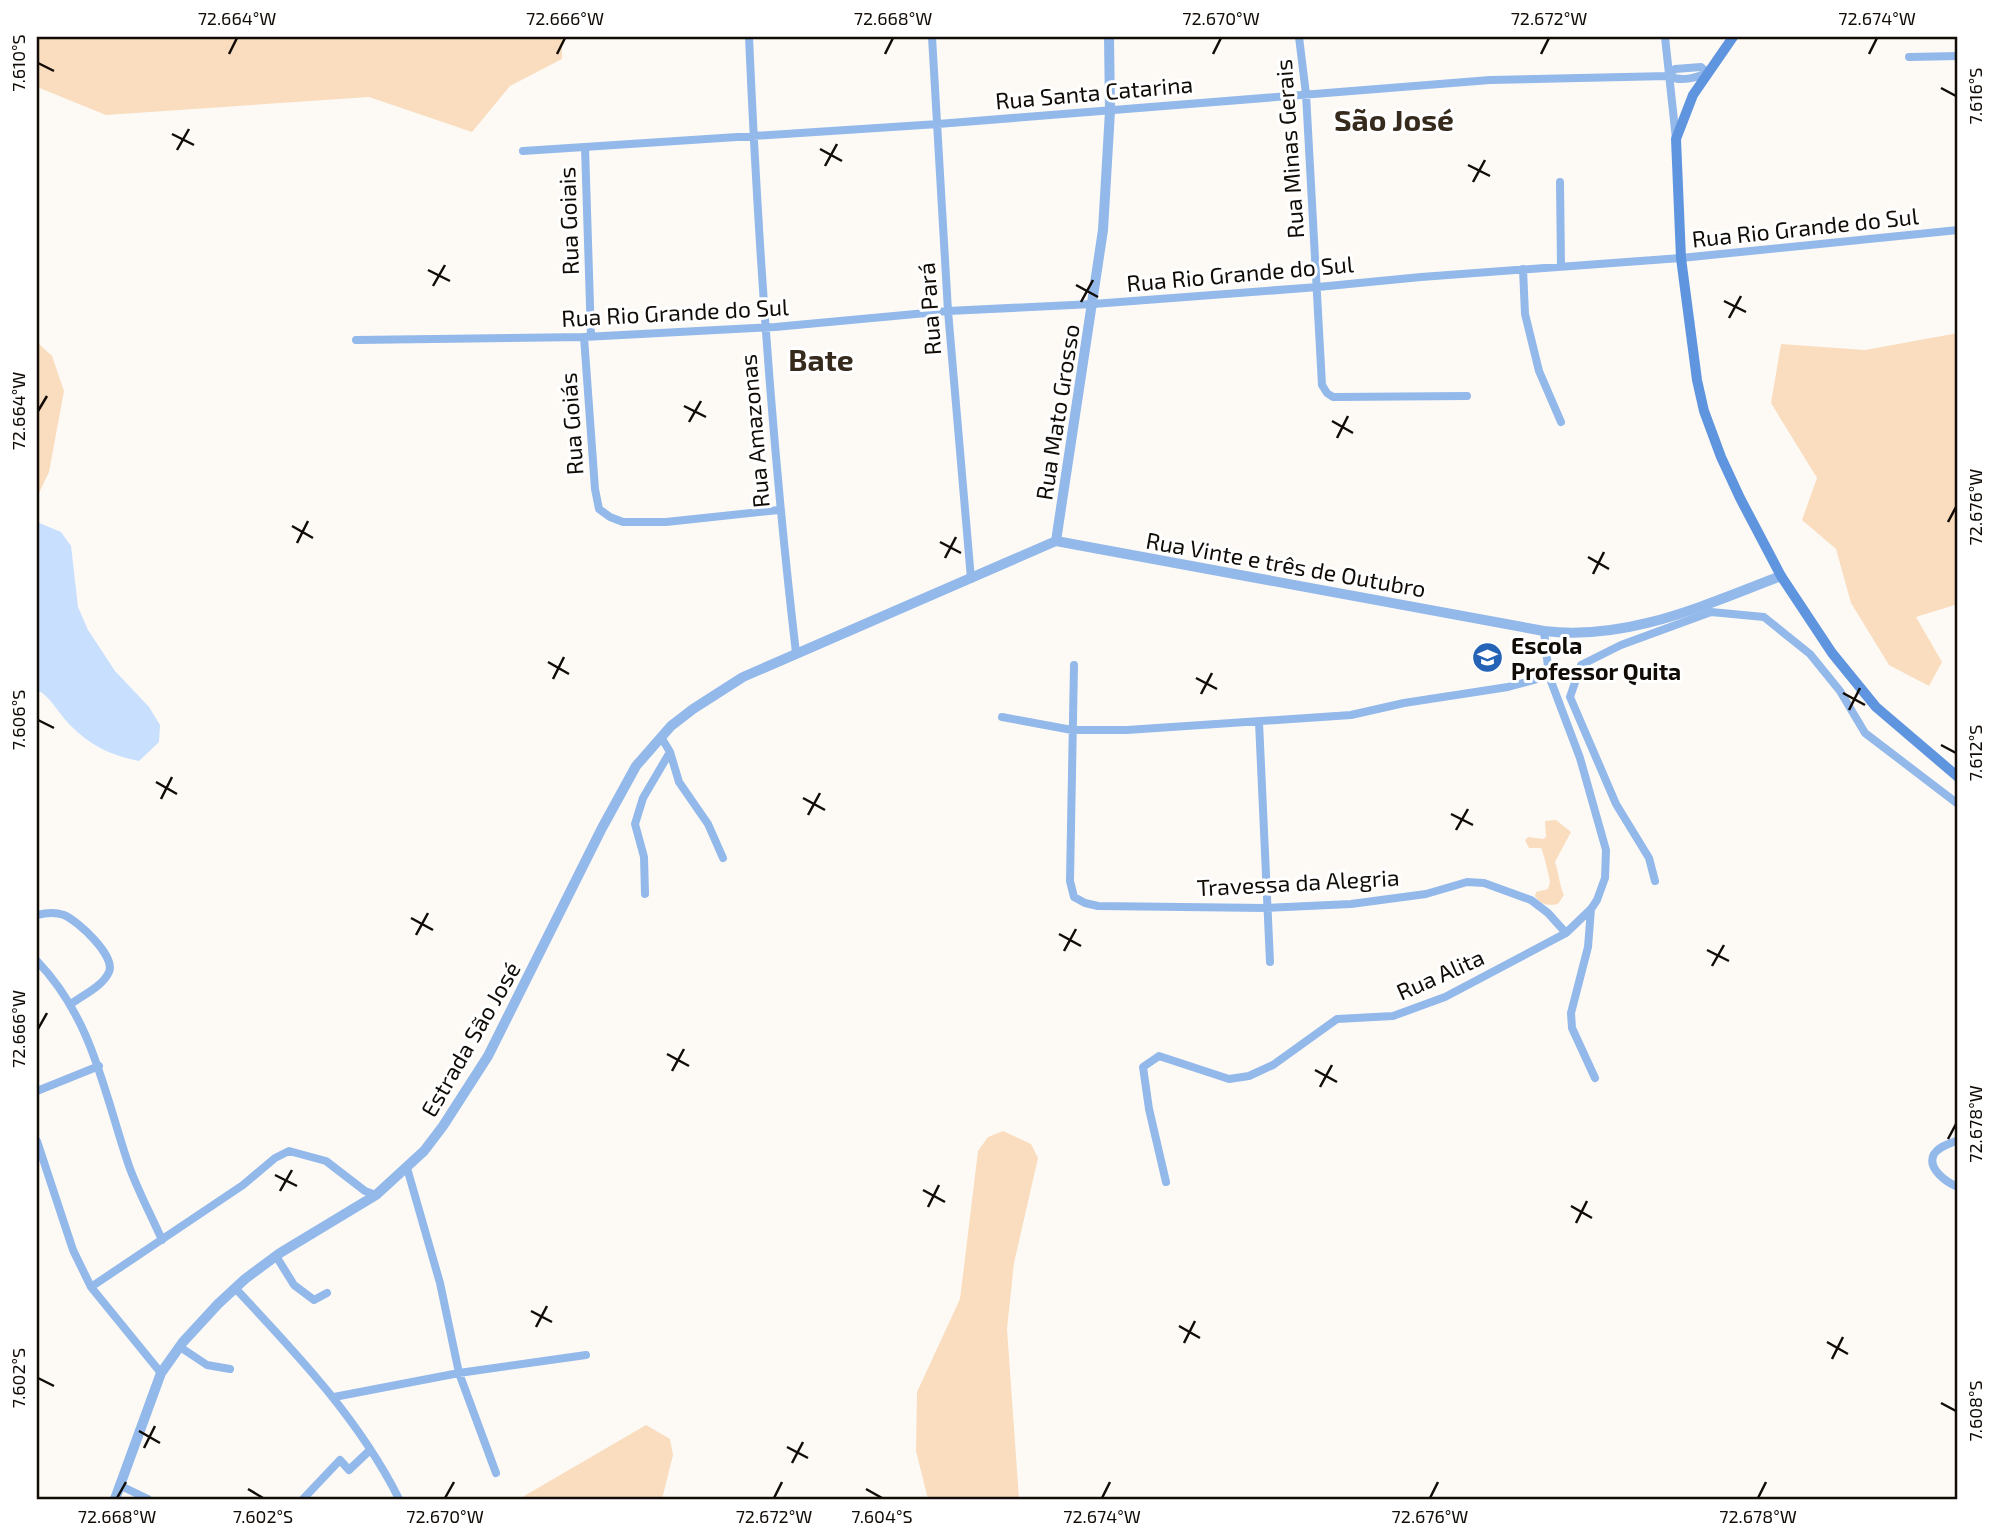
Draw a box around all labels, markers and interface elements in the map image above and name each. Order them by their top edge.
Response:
text: 72.664°W [198,7,276,29]
text: 72.666°W [526,7,604,29]
text: 72.668°W [854,7,932,29]
text: 72.670°W [1182,7,1260,29]
text: 72.672°W [1511,7,1587,29]
text: 72.674°W [1838,7,1916,29]
text: 7.610°S [7,34,29,92]
street label: Rua Minas Gerais [1269,58,1309,240]
text: 7.616°S [1964,68,1986,124]
street label: Rua Santa Catarina [994,69,1194,115]
district label: São José [1334,101,1454,137]
street label: Rua Goiais [552,166,584,276]
street label: Rua Rio Grande do Sul [1690,201,1920,253]
street label: Rua Rio Grande do Sul [1125,249,1355,297]
street label: Rua Pará [912,262,946,356]
street label: Rua Rio Grande do Sul [561,292,790,332]
street label: Rua Mato Grosso [1029,322,1085,502]
district label: Bate [788,341,854,377]
street label: Rua Amazonas [733,353,775,509]
text: 72.664°W [7,372,29,450]
street label: Rua Goiás [553,372,589,476]
text: 72.676°W [1964,469,1986,545]
street label: Rua Vinte e três de Outubro [1144,526,1428,602]
place label: Escola Professor Quita [1511,631,1681,686]
school or university icon: Escola Professor Quita [1471,641,1505,675]
text: 7.606°S [7,690,29,750]
text: 7.612°S [1964,725,1986,781]
street label: Travessa da Alegria [1196,863,1400,901]
street label: Rua Alita [1392,942,1488,1006]
street label: Estrada São José [414,957,526,1121]
text: 72.666°W [7,990,29,1068]
text: 72.678°W [1964,1085,1986,1163]
text: 7.602°S [7,1348,29,1408]
text: 7.608°S [1964,1380,1986,1442]
text: 72.668°W [78,1505,156,1527]
text: 7.602°S [233,1505,293,1527]
text: 72.670°W [406,1505,484,1527]
text: 72.672°W [736,1505,812,1527]
text: 7.604°S [851,1505,913,1527]
text: 72.674°W [1063,1505,1141,1527]
text: 72.676°W [1392,1505,1468,1527]
text: 72.678°W [1719,1505,1797,1527]

